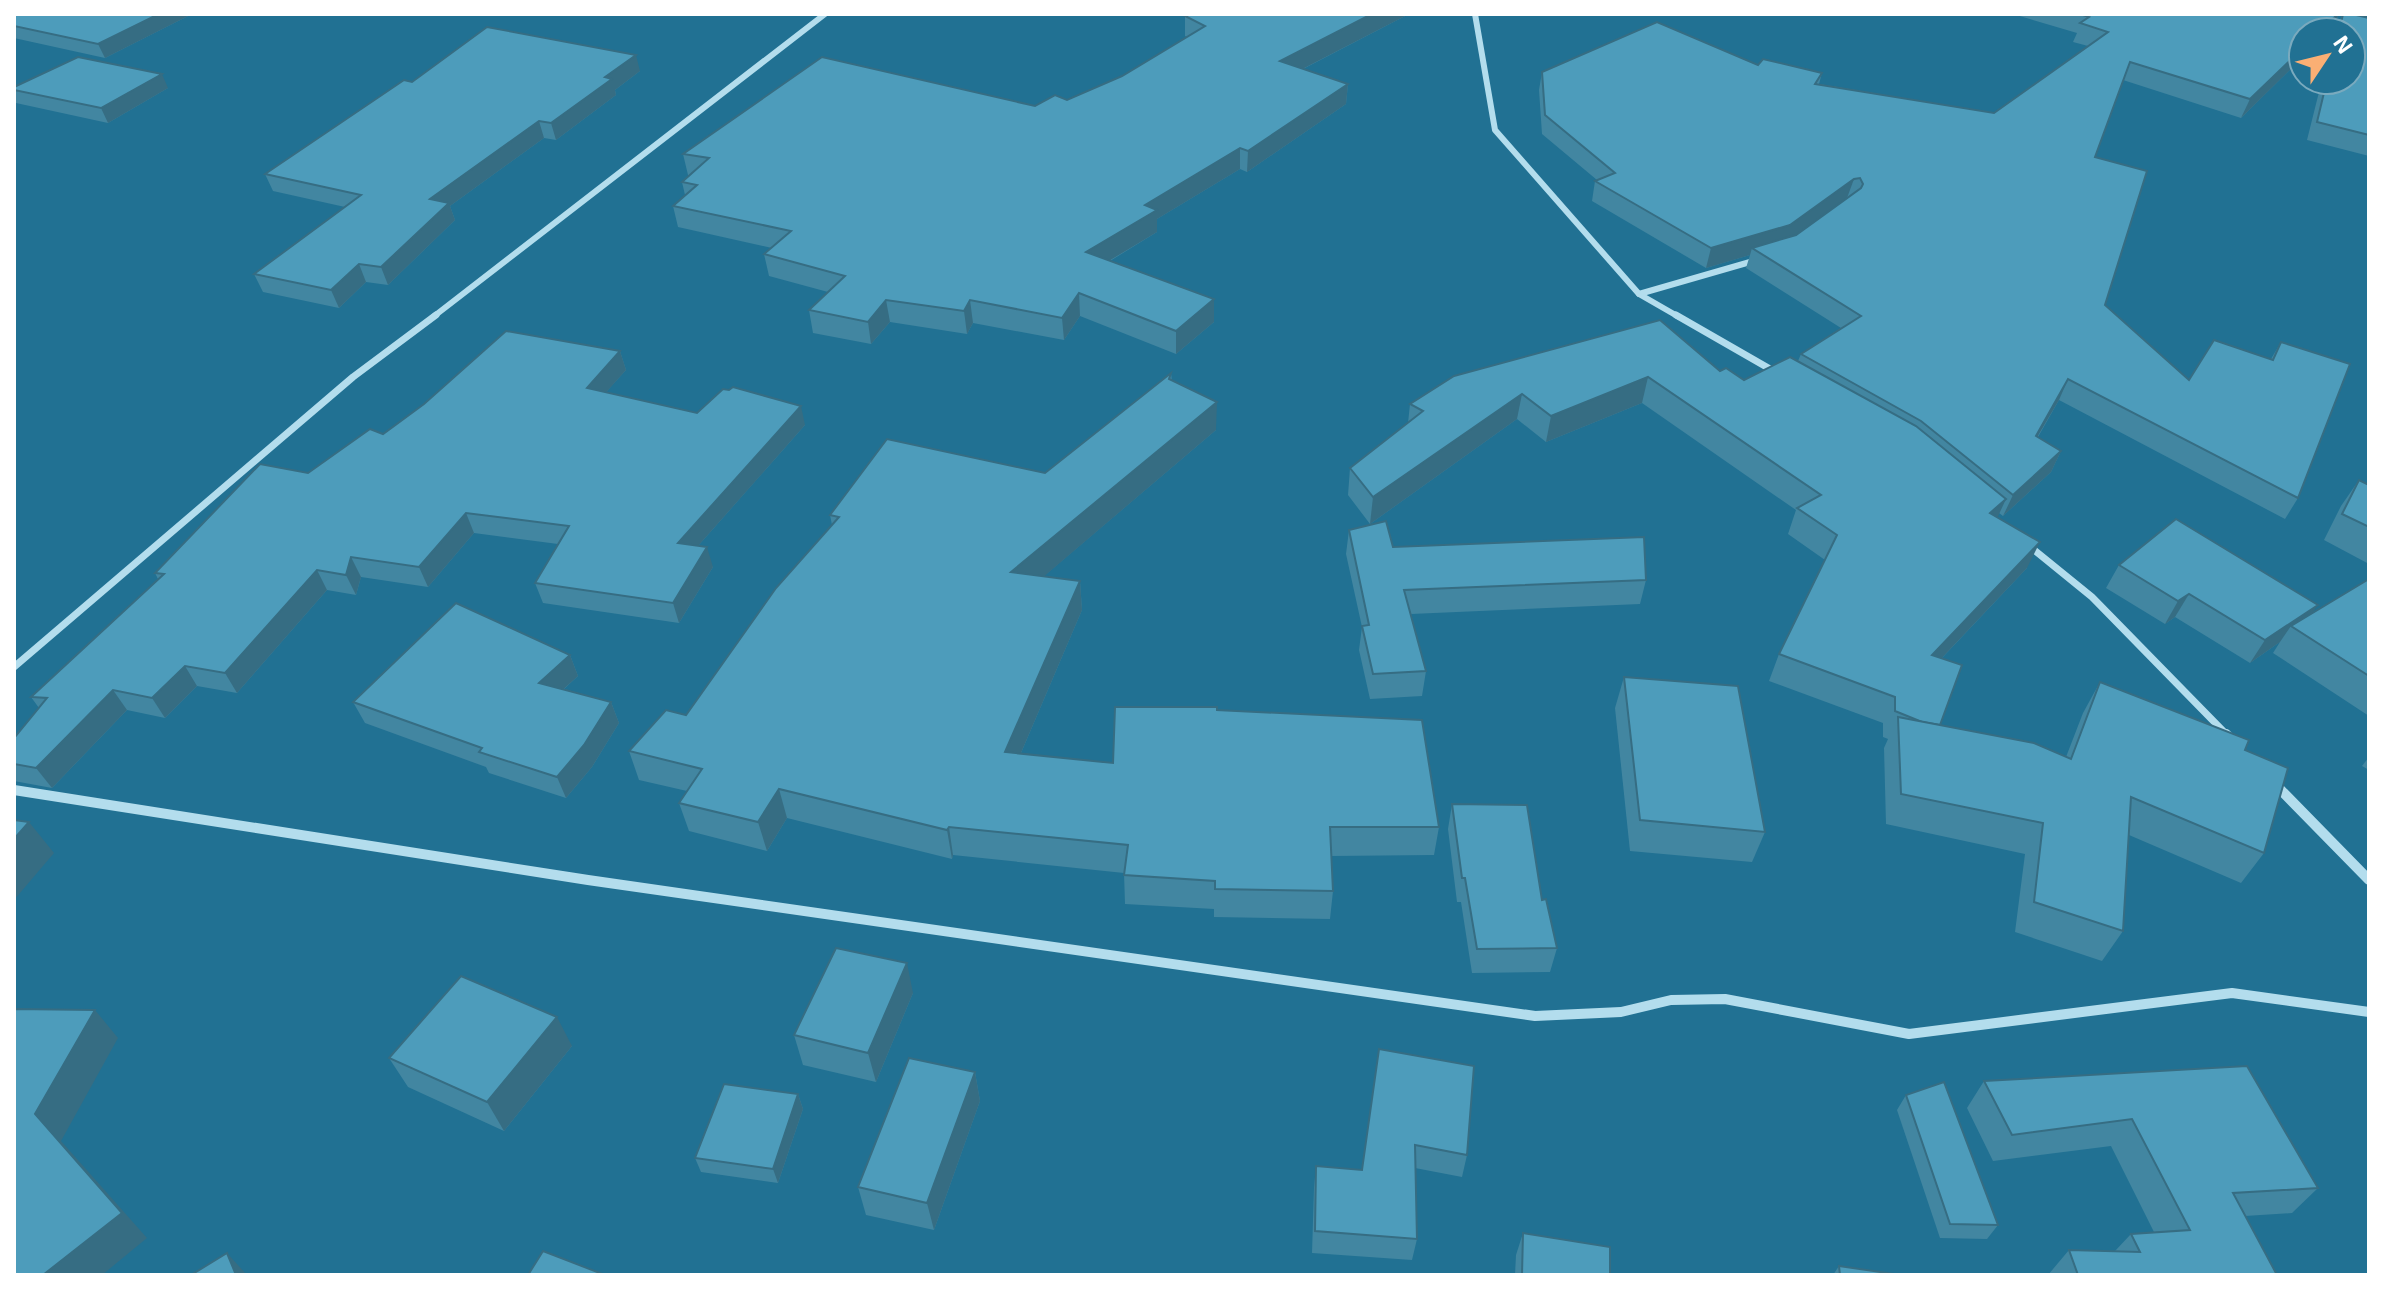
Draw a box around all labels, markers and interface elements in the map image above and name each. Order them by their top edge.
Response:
north arrow [2287,16,2367,96]
text: N [2329,30,2359,58]

